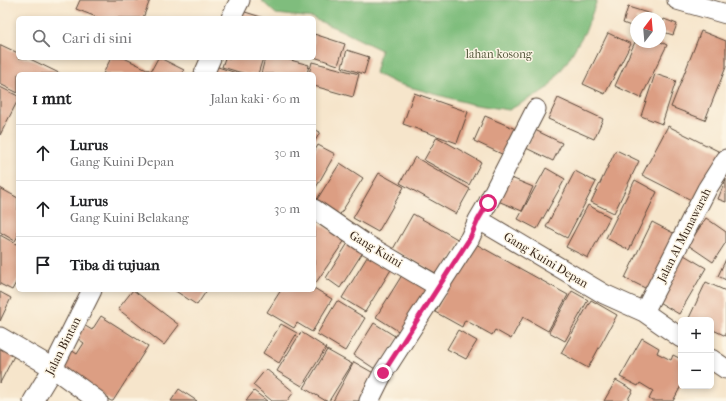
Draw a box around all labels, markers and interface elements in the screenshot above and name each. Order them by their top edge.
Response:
north arrow [630,12,666,48]
search box [16,16,316,60]
icon: search [30,27,52,49]
text: Cari di sini [62,29,132,47]
park label: lahan kosong [465,47,533,61]
text: 1 mnt [32,88,72,108]
text: Jalan kaki · 60 m [210,91,300,106]
text: Lurus [70,136,108,154]
icon: ahead [32,142,54,164]
text: 30 m [274,145,300,160]
text: Gang Kuini Depan [70,154,174,169]
street label: Jalan Al Munawarah [654,185,714,285]
text: Lurus [70,192,108,210]
route start [479,194,497,212]
icon: ahead [32,198,54,220]
text: 30 m [274,201,300,216]
text: Gang Kuini Belakang [70,210,189,225]
street label: Gang Kuini [347,228,405,271]
street label: Gang Kuini Depan [501,229,591,291]
icon: arrive [32,254,54,276]
text: Tiba di tujuan [70,256,160,274]
street label: Jalan Bintan [42,315,84,378]
map controls [678,317,714,389]
button: + [678,317,714,353]
button: − [678,353,714,389]
route end [374,364,392,382]

